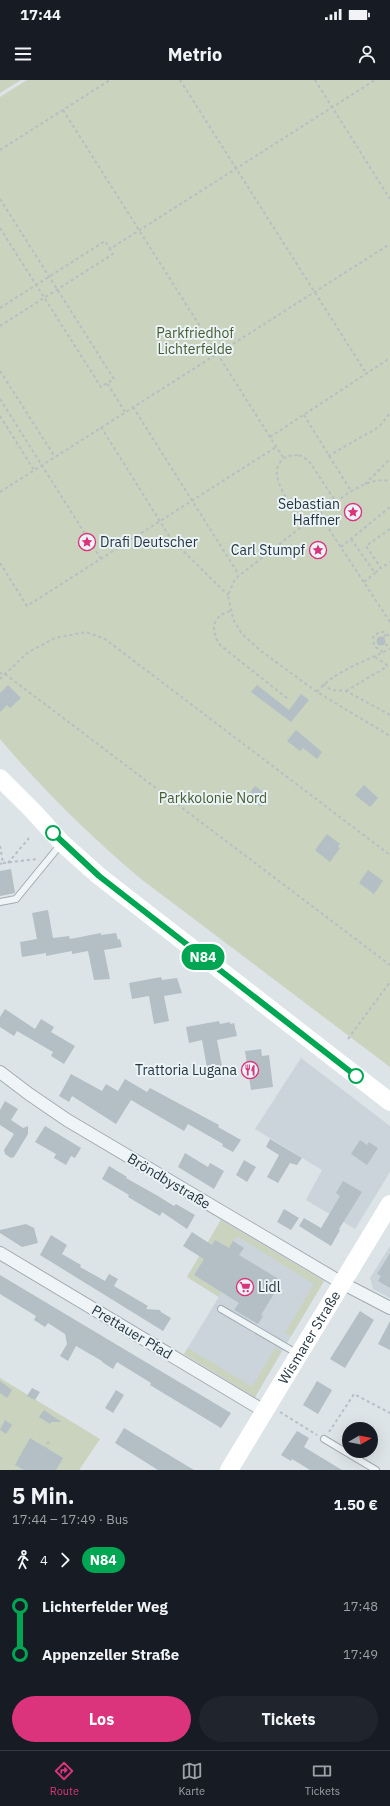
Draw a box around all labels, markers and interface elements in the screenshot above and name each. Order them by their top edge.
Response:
text: 17:44 [20,5,61,24]
icon: menu [12,43,34,65]
text: Metrio [168,43,222,66]
icon: person [356,43,378,65]
park label: Parkfriedhof Lichterfelde [156,324,234,358]
place label: Sebastian Haffner [278,495,340,529]
place icon: Sebastian Haffner [343,502,363,522]
place icon: Drafi Deutscher [77,532,97,552]
place label: Drafi Deutscher [100,533,198,551]
place icon: Carl Stumpf [308,540,328,560]
place label: Carl Stumpf [231,541,305,559]
park label: Parkkolonie Nord [159,789,267,807]
unlabelled marker [45,825,61,841]
line badge: N84 [180,944,226,970]
text: N84 [190,948,216,966]
restaurant icon: Trattoria Lugana [240,1060,260,1080]
place label: Trattoria Lugana [135,1061,238,1079]
unlabelled marker [348,1068,364,1084]
street label: Bröndbystraße [124,1149,214,1213]
supermarket icon: Lidl [235,1277,255,1297]
place label: Lidl [258,1278,281,1296]
street label: Wismarer Straße [274,1287,345,1387]
street label: Prettauer Pfad [88,1301,176,1363]
north arrow [342,1422,378,1458]
map controls [342,1422,378,1458]
text: 5 Min. [12,1481,75,1510]
text: 1.50 € [333,1495,378,1514]
text: 17:44 – 17:49 · Bus [12,1511,128,1528]
icon: walk [12,1549,34,1571]
icon: forward [54,1549,76,1571]
text: N84 [90,1551,117,1569]
text: 4 [40,1552,48,1569]
text: Lichterfelder Weg [42,1597,168,1616]
text: 17:48 [343,1598,378,1615]
text: Appenzeller Straße [42,1645,179,1664]
text: 17:49 [343,1646,378,1663]
button: Los [12,1696,191,1742]
button: Tickets [199,1696,378,1742]
tab: Route [50,1760,79,1798]
tab: Karte [179,1760,205,1798]
tab: Tickets [305,1760,340,1798]

